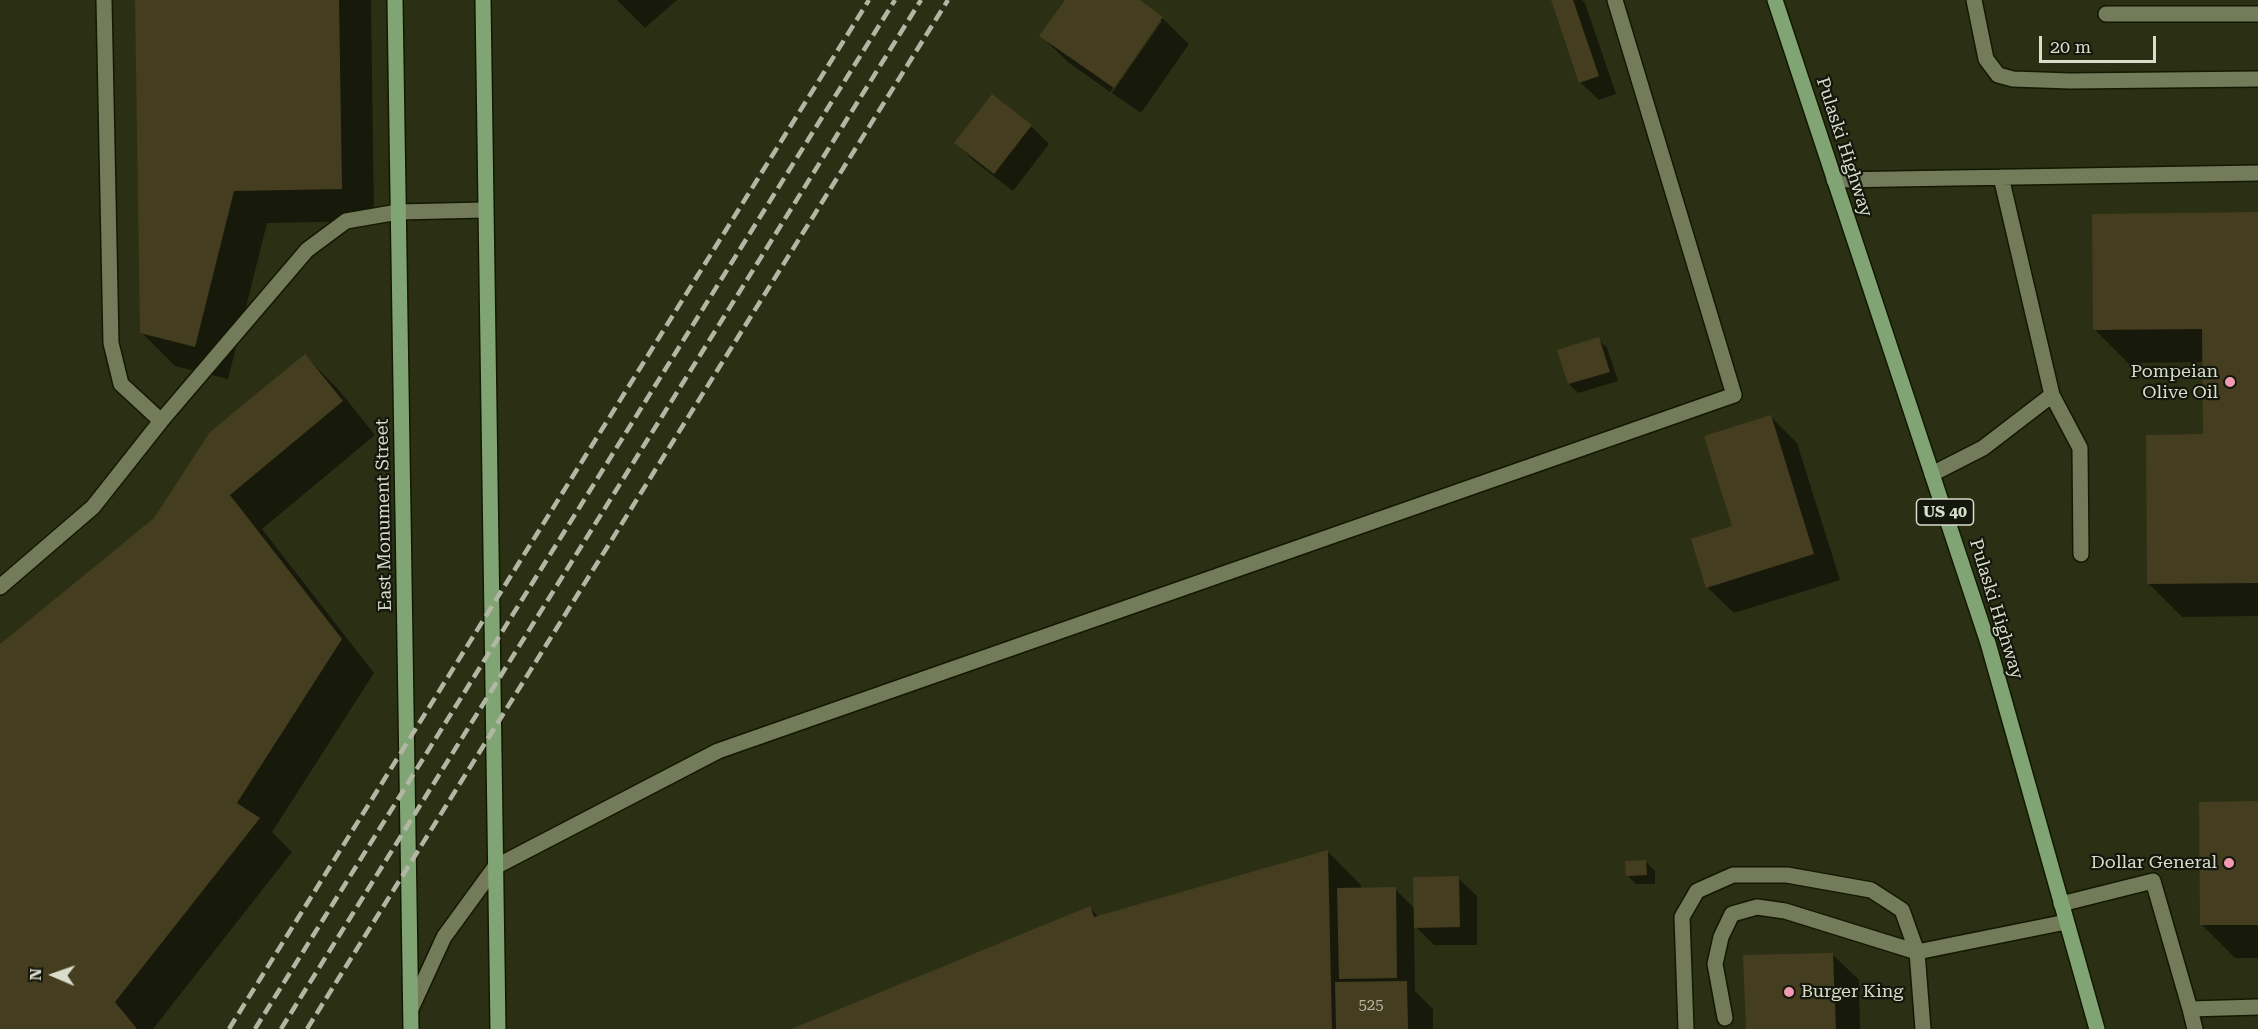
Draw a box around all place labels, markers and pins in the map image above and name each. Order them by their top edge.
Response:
place label: Pompeian Olive Oil [2131,361,2218,404]
marker: Pompeian Olive Oil [2223,375,2237,389]
place label: Dollar General [2091,852,2217,874]
marker: Dollar General [2222,856,2236,870]
place label: Burger King [1801,981,1904,1003]
marker: Burger King [1782,985,1796,999]

